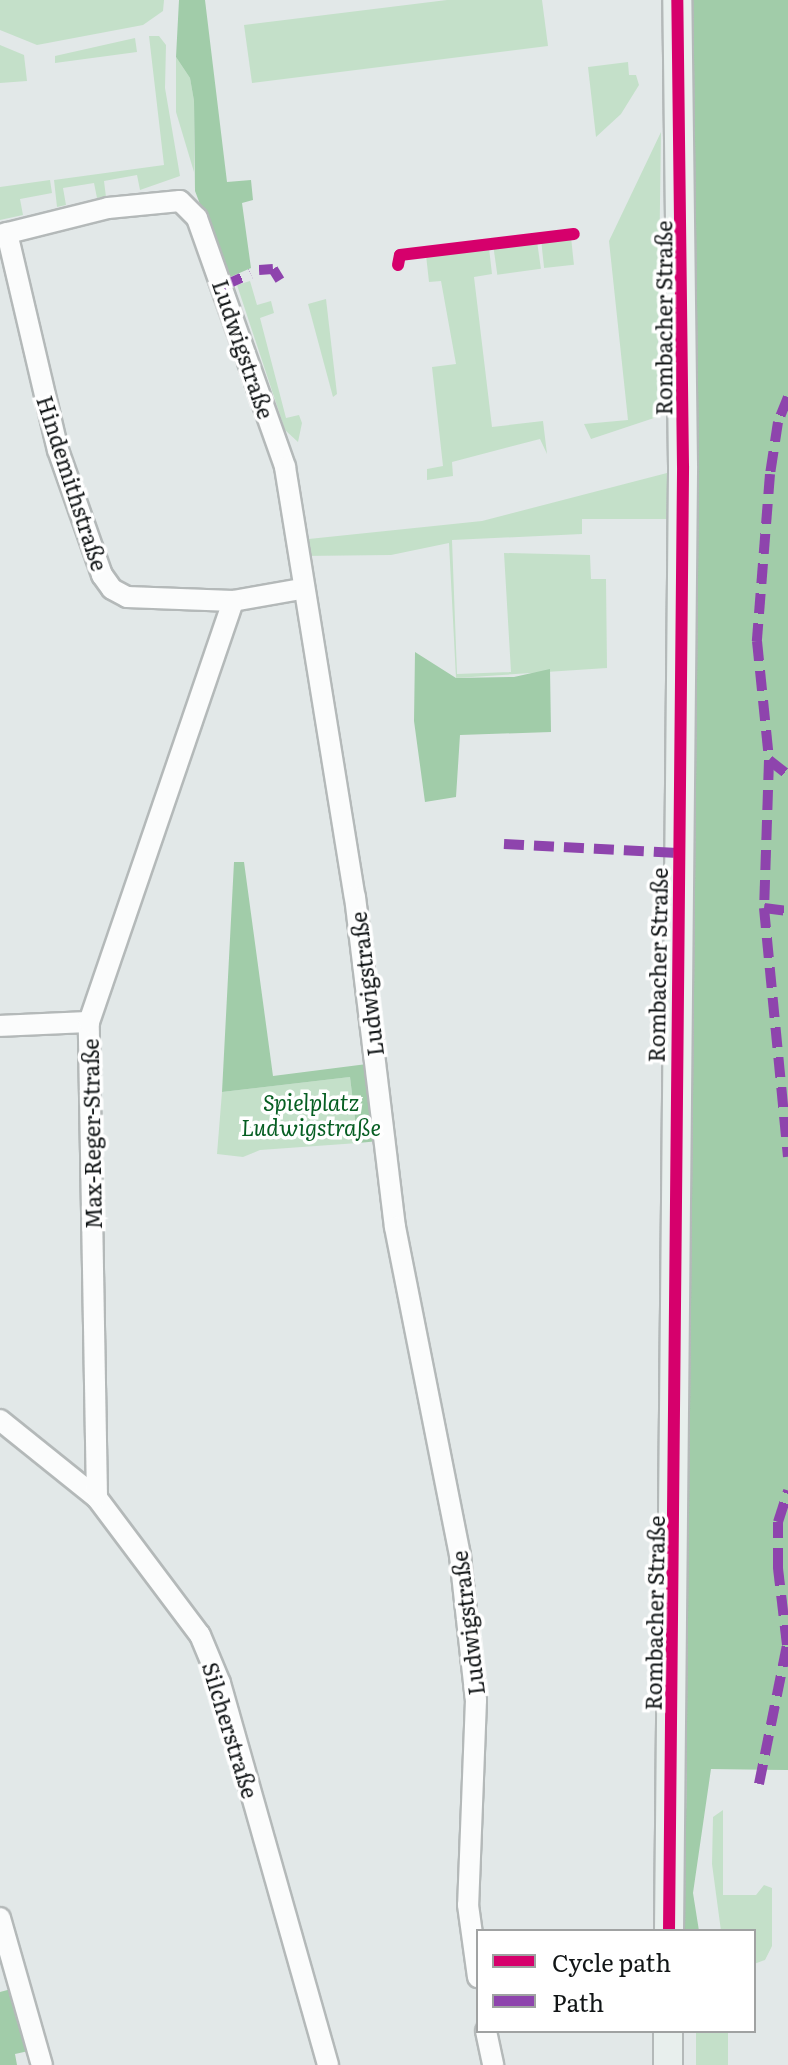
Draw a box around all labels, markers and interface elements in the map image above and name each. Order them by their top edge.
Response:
street label: Rombacher Straße [650,221,676,415]
street label: Ludwigstraße [208,276,280,422]
street label: Hindemithstraße [32,392,114,574]
street label: Rombacher Straße [642,867,672,1063]
street label: Ludwigstraße [344,910,388,1058]
street label: Max-Reger-Straße [76,1038,106,1230]
park label: Spielplatz Ludwigstraße [241,1088,381,1140]
street label: Rombacher Straße [639,1515,669,1711]
street label: Ludwigstraße [445,1549,489,1697]
street label: Silcherstraße [198,1659,264,1801]
legend [476,1929,756,2033]
text: Cycle path [552,1944,671,1979]
text: Path [552,1984,604,2019]

